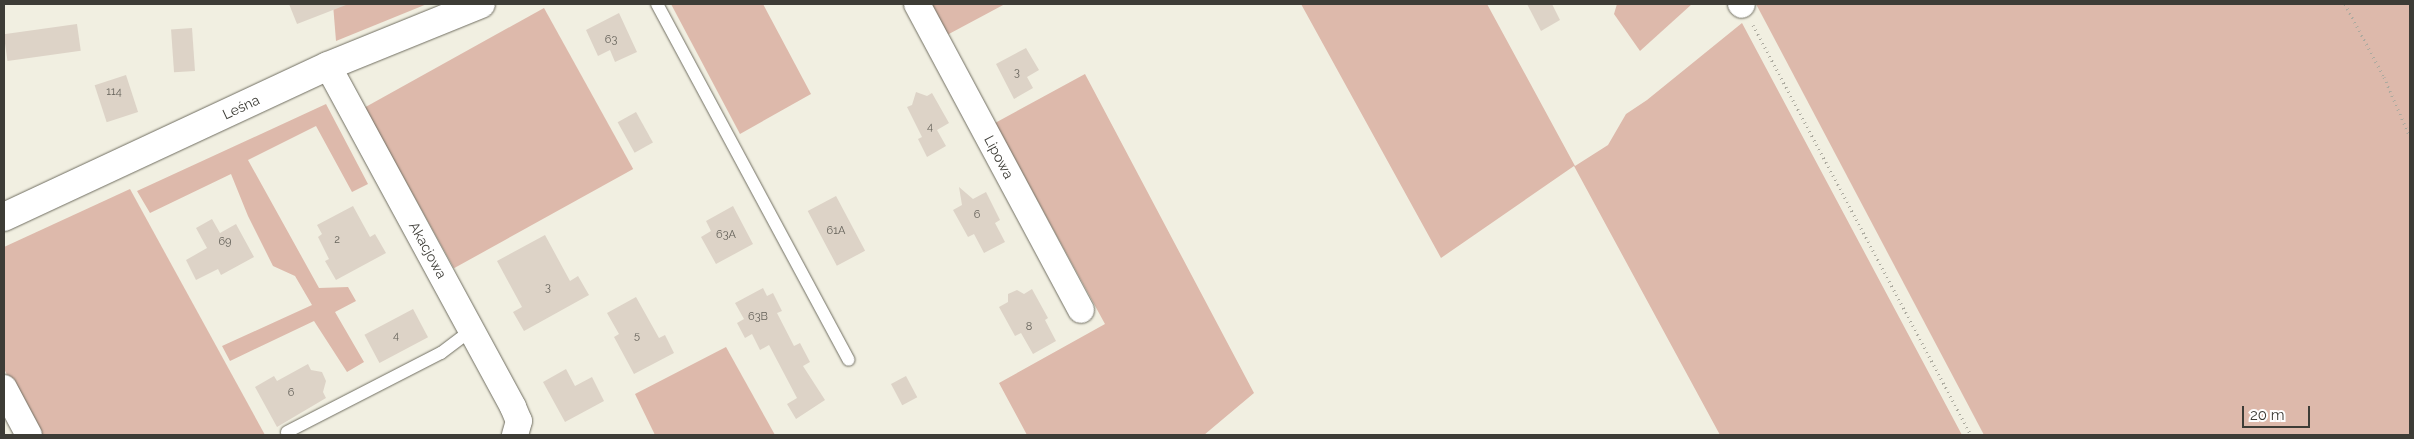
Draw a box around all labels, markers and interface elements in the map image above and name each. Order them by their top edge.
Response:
house number: 63 [605,33,617,47]
house number: 3 [1014,66,1020,80]
house number: 114 [106,85,122,99]
street label: Leśna [220,91,262,123]
house number: 4 [927,120,933,134]
street label: Lipowa [981,132,1017,182]
house number: 6 [974,208,980,222]
street label: Akacjowa [406,219,450,281]
house number: 61A [827,224,845,238]
house number: 63A [716,228,736,242]
house number: 2 [334,233,340,247]
house number: 69 [218,235,232,249]
house number: 3 [545,281,551,295]
house number: 63B [748,310,768,324]
house number: 8 [1026,320,1032,334]
house number: 4 [393,329,399,343]
house number: 5 [634,329,640,343]
house number: 6 [288,386,294,400]
scale bar [2244,396,2312,428]
text: 20 m [2250,406,2285,424]

